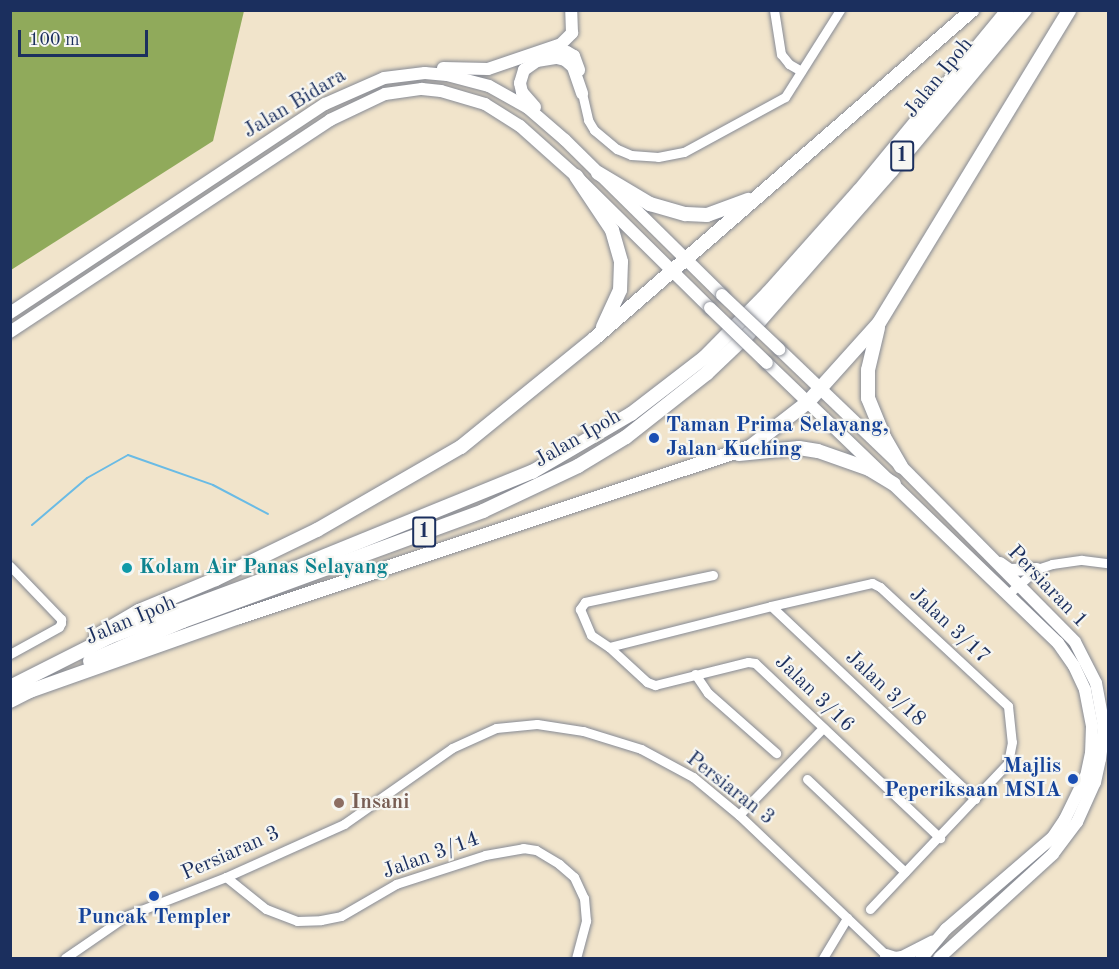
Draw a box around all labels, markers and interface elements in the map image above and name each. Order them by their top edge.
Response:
scale bar [21,18,152,56]
text: 100 m [29,31,80,49]
street label: Jalan Ipoh [899,33,979,123]
street label: Jalan Bidara [239,63,351,145]
road number: 1 [890,139,914,173]
street label: Jalan Ipoh [530,404,626,474]
place label: Taman Prima Selayang, Jalan Kuching [666,413,889,463]
marker: Taman Prima Selayang, Jalan Kuching [647,431,661,445]
road number: 1 [412,515,436,549]
street label: Persiaran 1 [1001,540,1093,634]
place label: Kolam Air Panas Selayang [139,555,388,581]
marker: Kolam Air Panas Selayang [120,561,134,575]
street label: Jalan 3/17 [903,582,995,670]
street label: Jalan Ipoh [82,591,180,651]
street label: Jalan 3/18 [839,645,931,733]
street label: Jalan 3/16 [769,650,859,738]
street label: Persiaran 3 [681,747,779,831]
place label: Majlis Peperiksaan MSIA [884,754,1061,804]
marker: Majlis Peperiksaan MSIA [1066,772,1080,786]
place label: Insani [351,790,410,816]
marker: Insani [332,796,346,810]
street label: Persiaran 3 [178,821,284,887]
street label: Jalan 3/14 [379,827,483,885]
marker: Puncak Templer [147,889,161,903]
place label: Puncak Templer [77,905,231,931]

